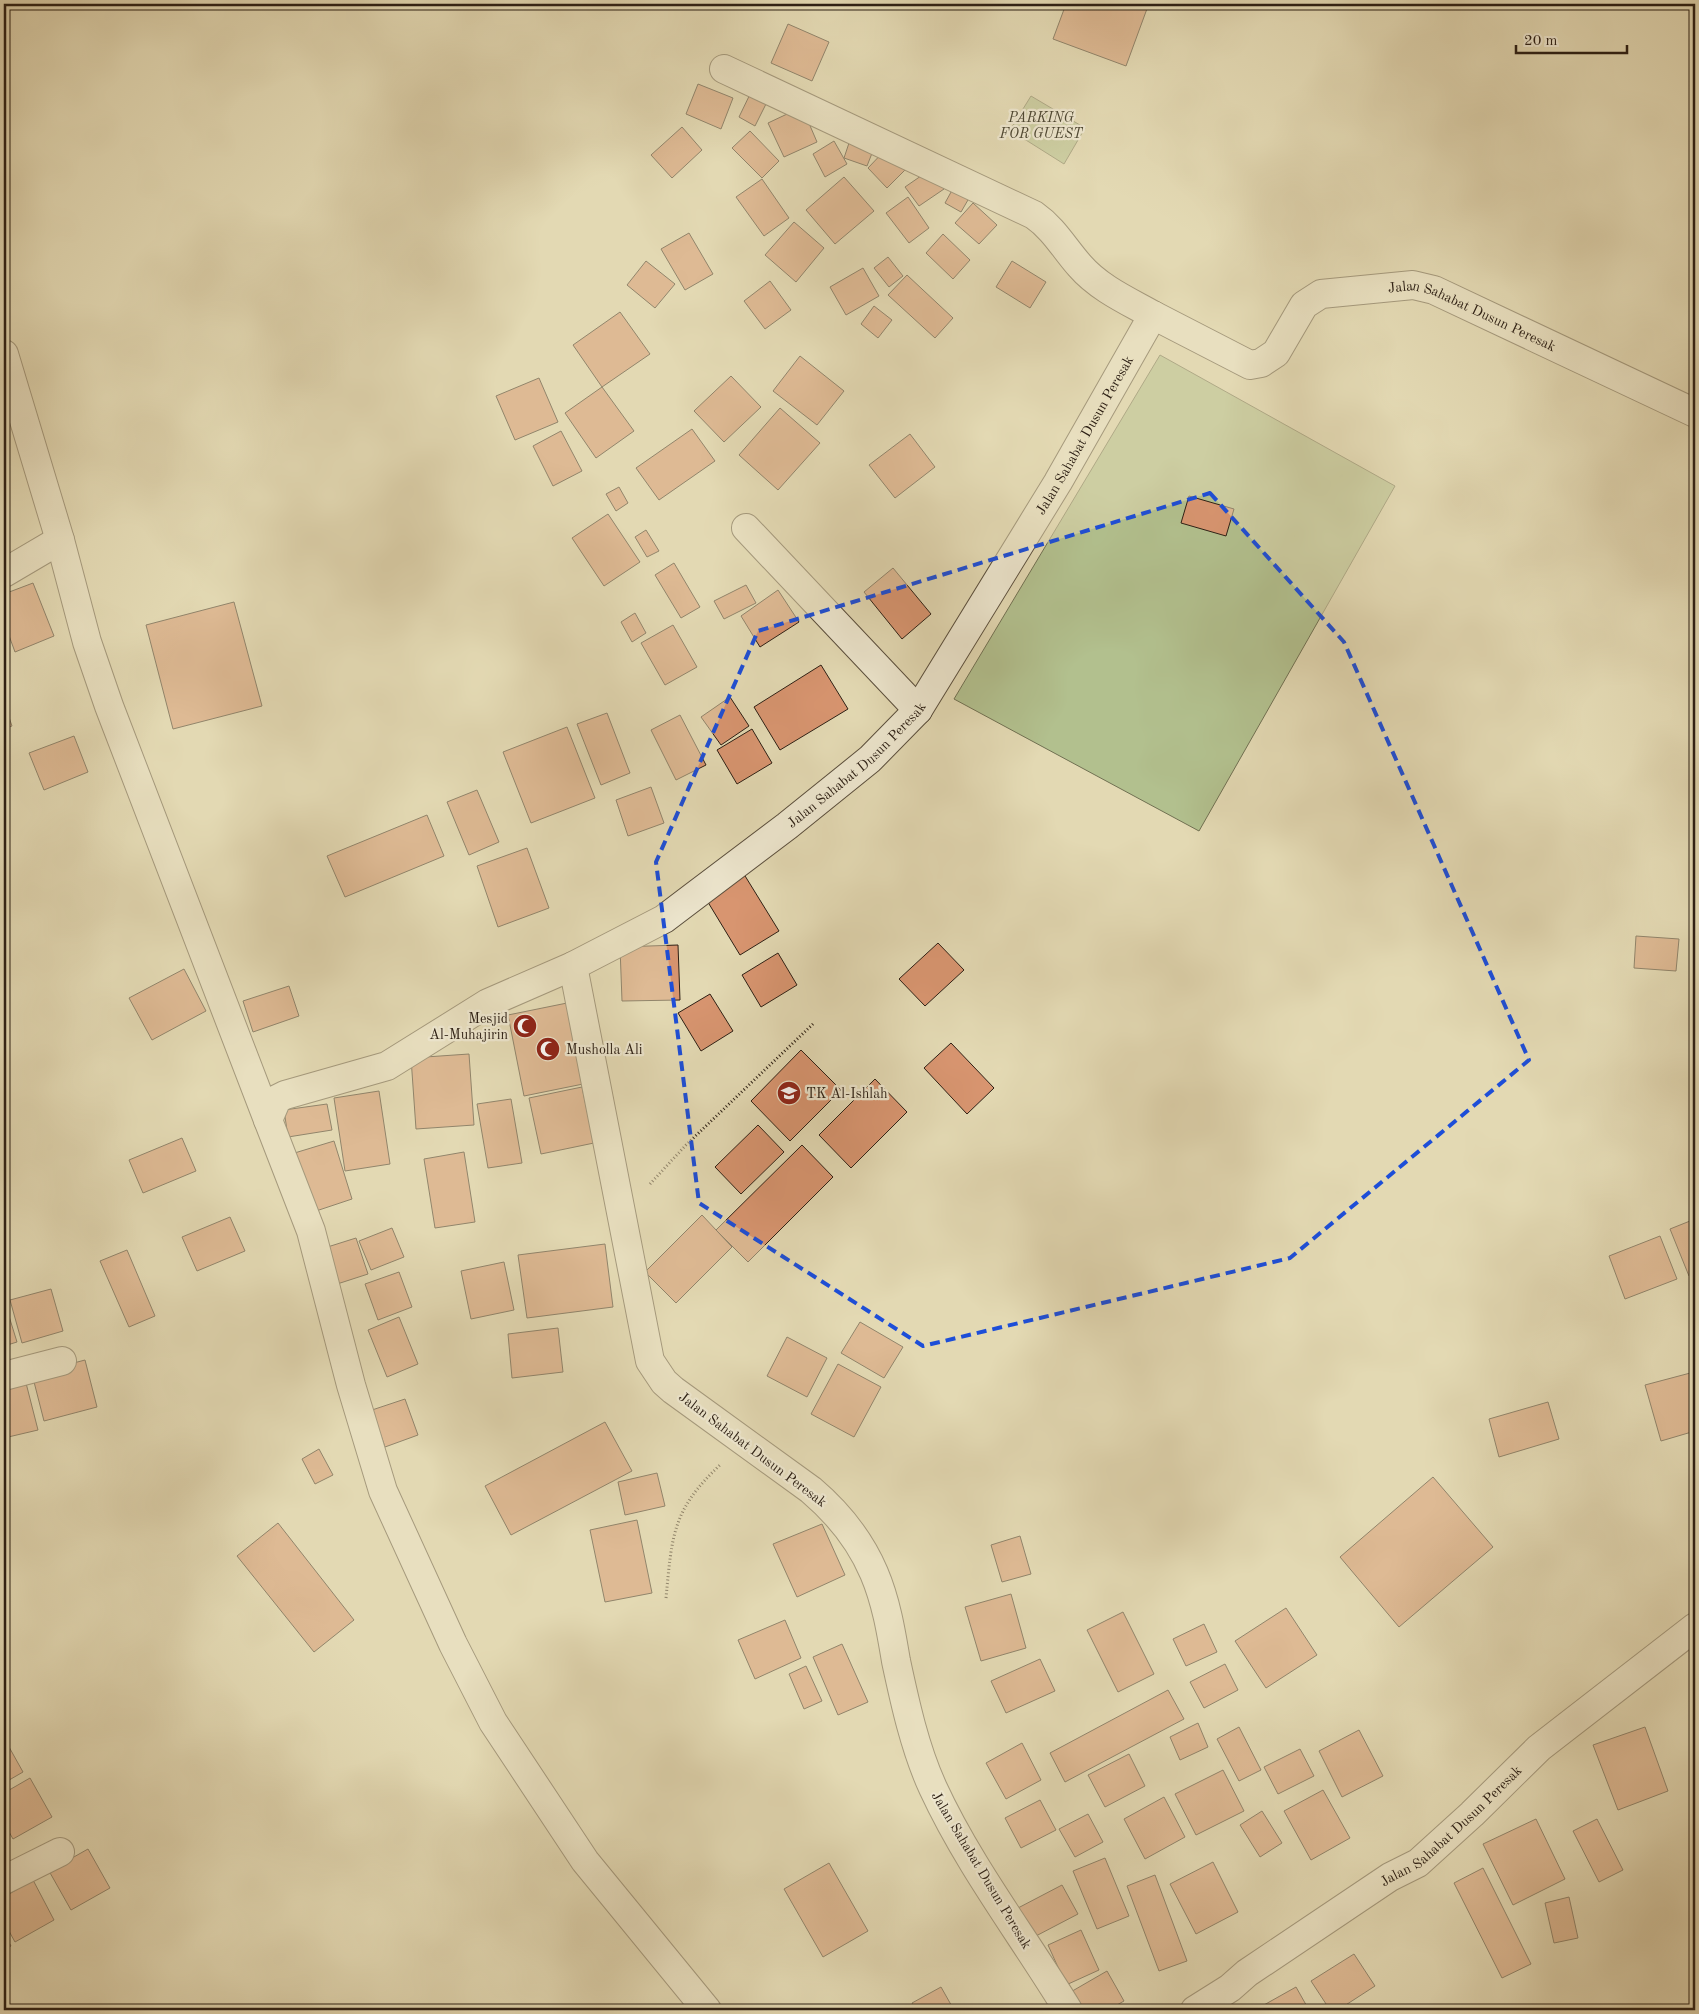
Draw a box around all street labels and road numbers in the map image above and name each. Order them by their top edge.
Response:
street label: Jalan Sahabat Dusun Peresak [1387,279,1558,354]
street label: Jalan Sahabat Dusun Peresak [1034,354,1136,517]
street label: Jalan Sahabat Dusun Peresak [785,700,929,831]
street label: Jalan Sahabat Dusun Peresak [676,1390,829,1510]
street label: Jalan Sahabat Dusun Peresak [1378,1763,1525,1890]
street label: Jalan Sahabat Dusun Peresak [929,1789,1034,1952]

